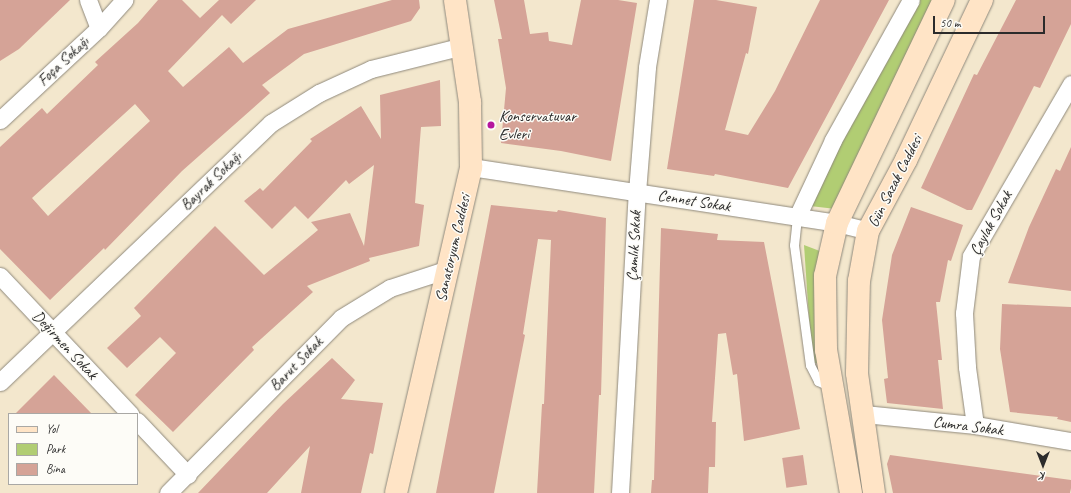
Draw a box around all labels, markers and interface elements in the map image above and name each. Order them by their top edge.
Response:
scale bar [935,8,1047,34]
text: 50 m [940,15,960,31]
street label: Foça Sokağı [33,32,93,90]
place label: Konservatuvar Evleri [499,106,576,144]
marker: Konservatuvar Evleri [486,120,496,130]
street label: Gün Sazak Caddesi [863,131,927,231]
street label: Bayrak Sokağı [177,148,245,214]
street label: Cennet Sokak [657,186,731,216]
street label: Çaylak Sokak [966,188,1016,258]
street label: Sanatoryum Caddesi [431,192,475,304]
street label: Çamlık Sokak [623,210,645,282]
street label: Değirmen Sokak [28,307,102,383]
street label: Barut Sokak [266,333,326,395]
street label: Cumra Sokak [932,412,1004,440]
legend [8,413,138,485]
text: Yol [46,421,58,437]
text: Park [46,441,65,457]
north arrow [1023,445,1063,485]
text: Bina [46,461,65,477]
text: K [1040,470,1046,484]

